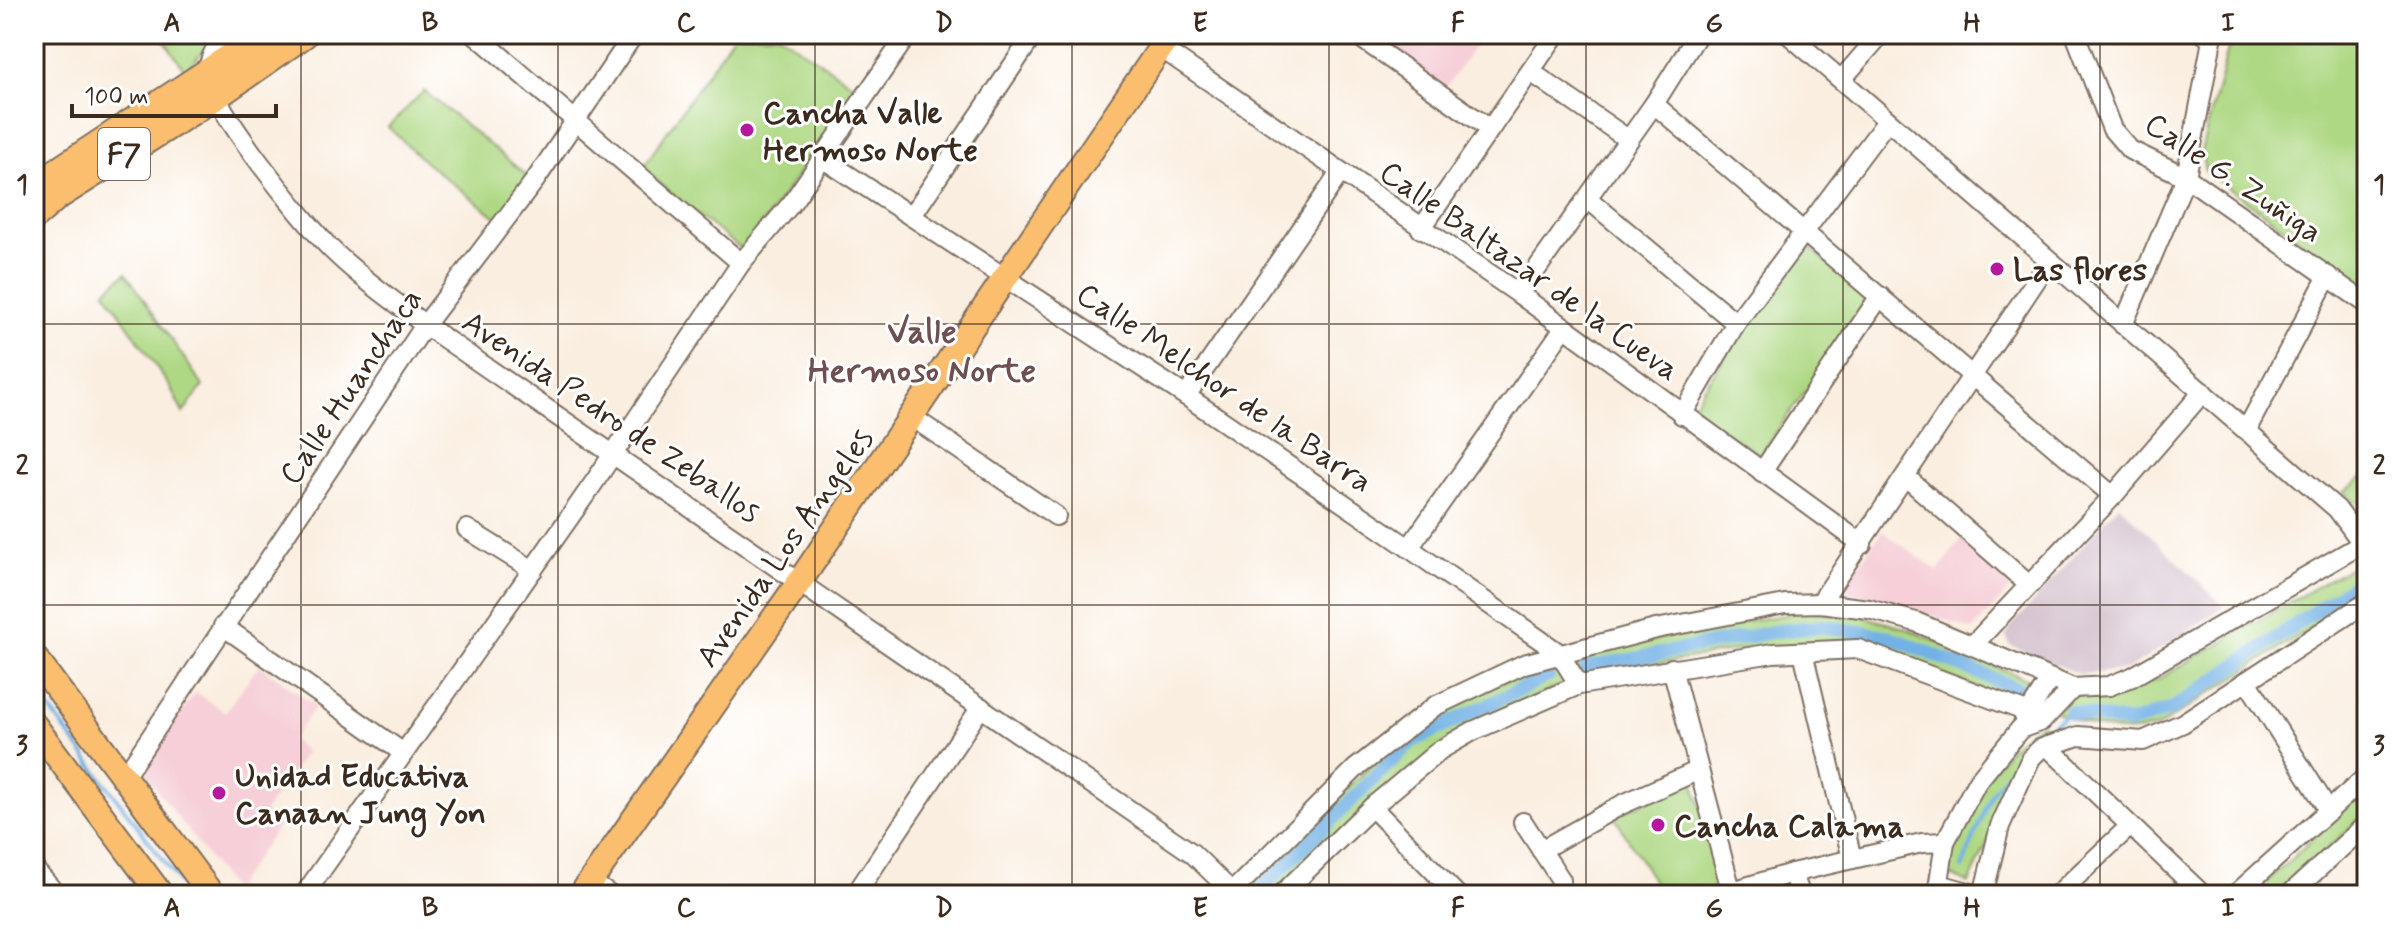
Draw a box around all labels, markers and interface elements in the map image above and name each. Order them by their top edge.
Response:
text: A [163,7,181,41]
text: B [422,7,438,41]
text: C [677,7,696,41]
text: D [935,7,953,41]
text: E [1192,7,1208,41]
text: F [1451,7,1465,41]
text: G [1705,7,1723,41]
text: H [1964,7,1981,41]
text: I [2221,7,2235,41]
scale bar [72,68,276,118]
text: 100 m [84,82,148,113]
place label: Cancha Valle Hermoso Norte [763,93,978,172]
street label: Calle G. Zuñiga [2136,104,2330,254]
marker: Cancha Valle Hermoso Norte [738,121,756,139]
road number: F7 [98,128,150,180]
street label: Calle Baltazar de la Cueva [1371,152,1687,391]
text: 1 [16,169,28,203]
text: 1 [2373,169,2385,203]
place label: Las flores [2013,250,2147,292]
marker: Las flores [1988,260,2006,278]
street label: Calle Melchor de la Barra [1068,274,1380,504]
street label: Calle Huanchaca [270,281,433,493]
street label: Avenida Pedro de Zeballos [453,302,768,533]
district label: Valle Hermoso Norte [808,310,1036,394]
street label: Avenida Los Angeles [687,420,884,676]
text: 2 [16,450,29,484]
text: 2 [2373,450,2386,484]
text: 3 [16,730,28,764]
text: 3 [2373,730,2385,764]
place label: Unidad Educativa Canaan Jung Yon [235,756,486,838]
marker: Unidad Educativa Canaan Jung Yon [210,784,228,802]
place label: Cancha Calama [1674,806,1904,848]
marker: Cancha Calama [1649,816,1667,834]
text: A [163,892,181,926]
text: B [422,892,438,926]
text: C [677,892,696,926]
text: D [935,892,953,926]
text: E [1192,892,1208,926]
text: F [1451,892,1465,926]
text: G [1705,892,1723,926]
text: H [1964,892,1981,926]
text: I [2221,892,2235,926]

